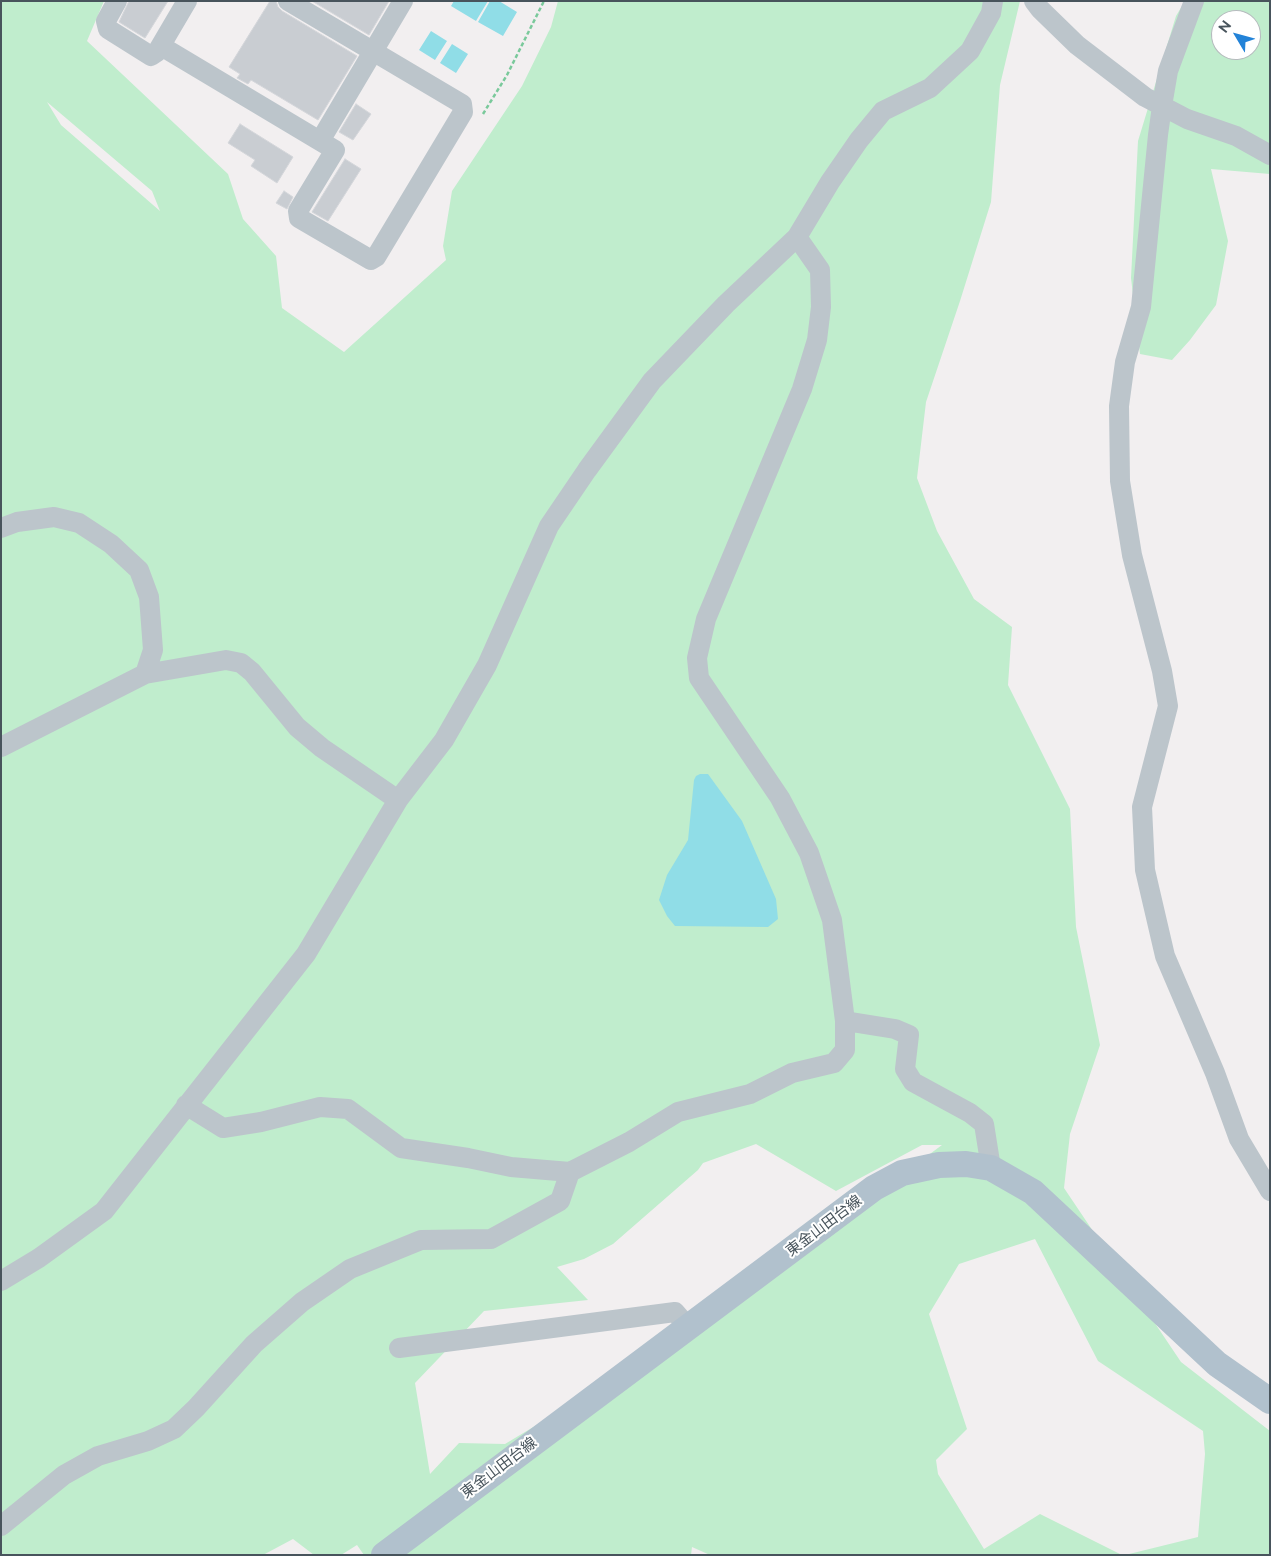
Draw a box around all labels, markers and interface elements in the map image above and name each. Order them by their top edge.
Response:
north arrow [1211,10,1261,60]
text: N [1215,17,1234,36]
street label: 東金山田台線 [783,1192,865,1260]
street label: 東金山田台線 [458,1434,540,1502]

